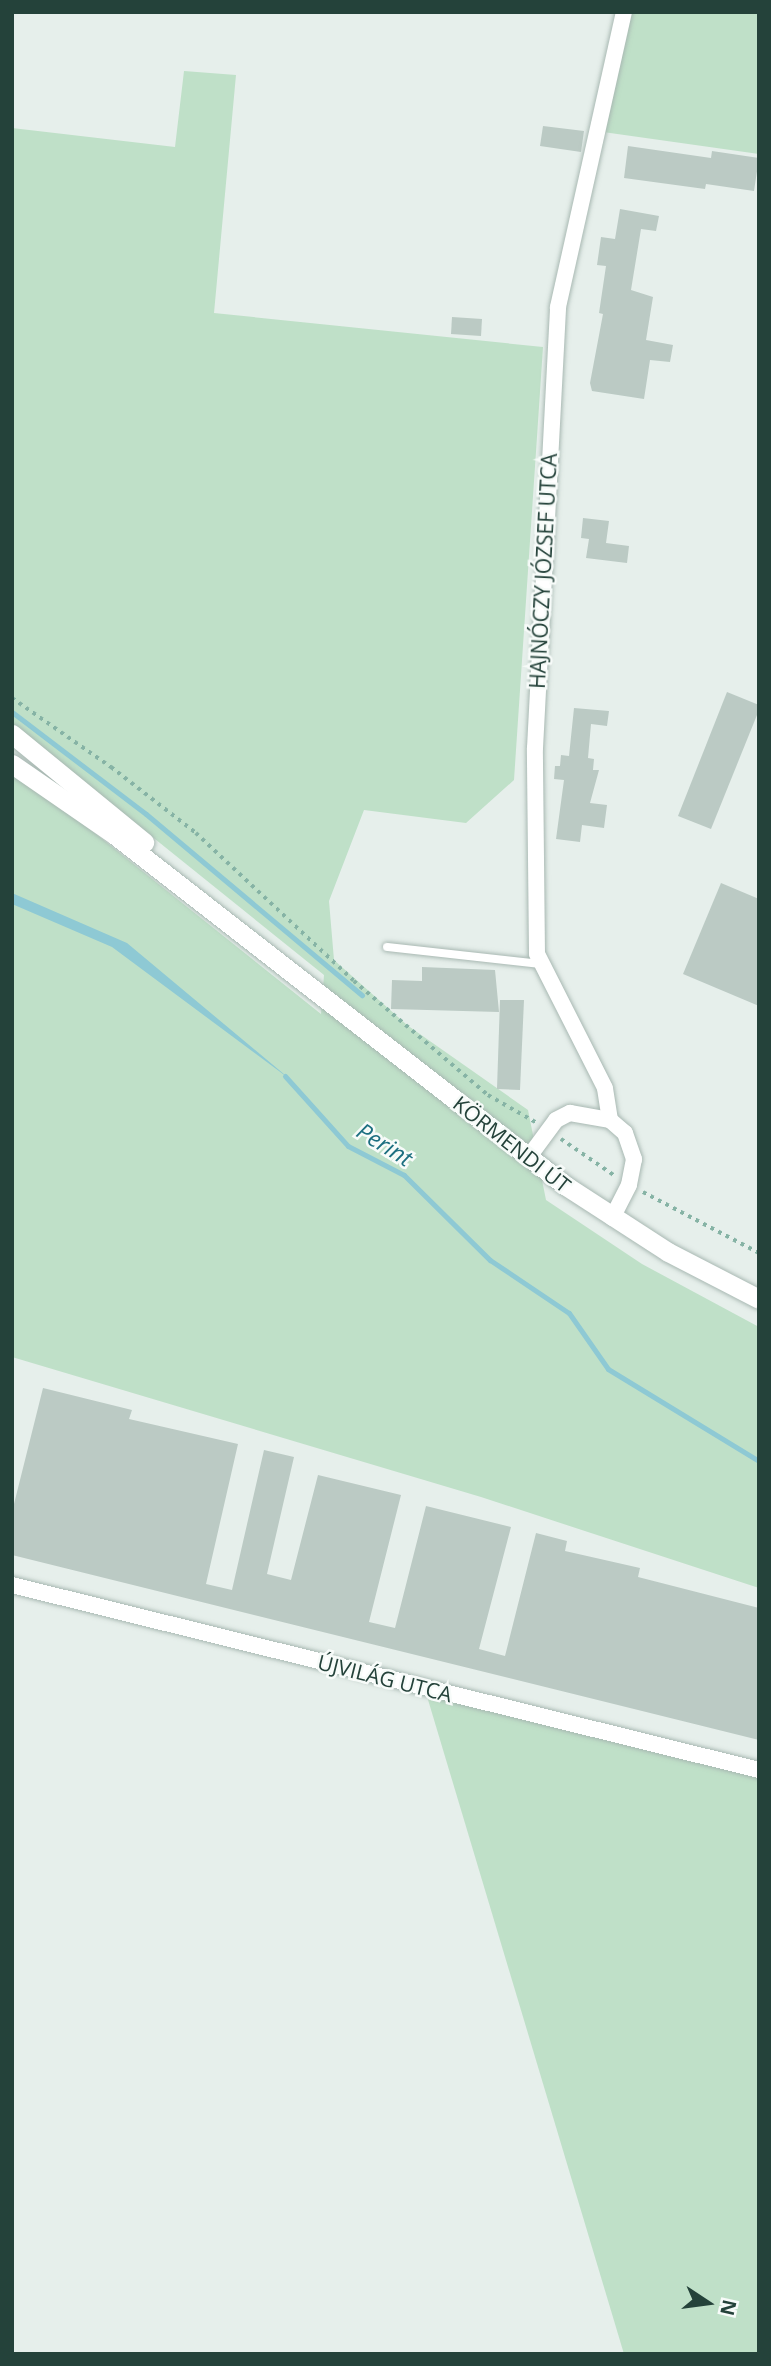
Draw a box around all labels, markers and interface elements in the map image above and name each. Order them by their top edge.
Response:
street label: HAJNÓCZY JÓZSEF UTCA [524,453,562,689]
street label: KÖRMENDI ÚT [448,1090,576,1198]
water label: Perint [352,1116,418,1172]
street label: ÚJVILÁG UTCA [315,1649,455,1707]
north arrow [673,2268,743,2338]
text: N [714,2297,743,2318]

